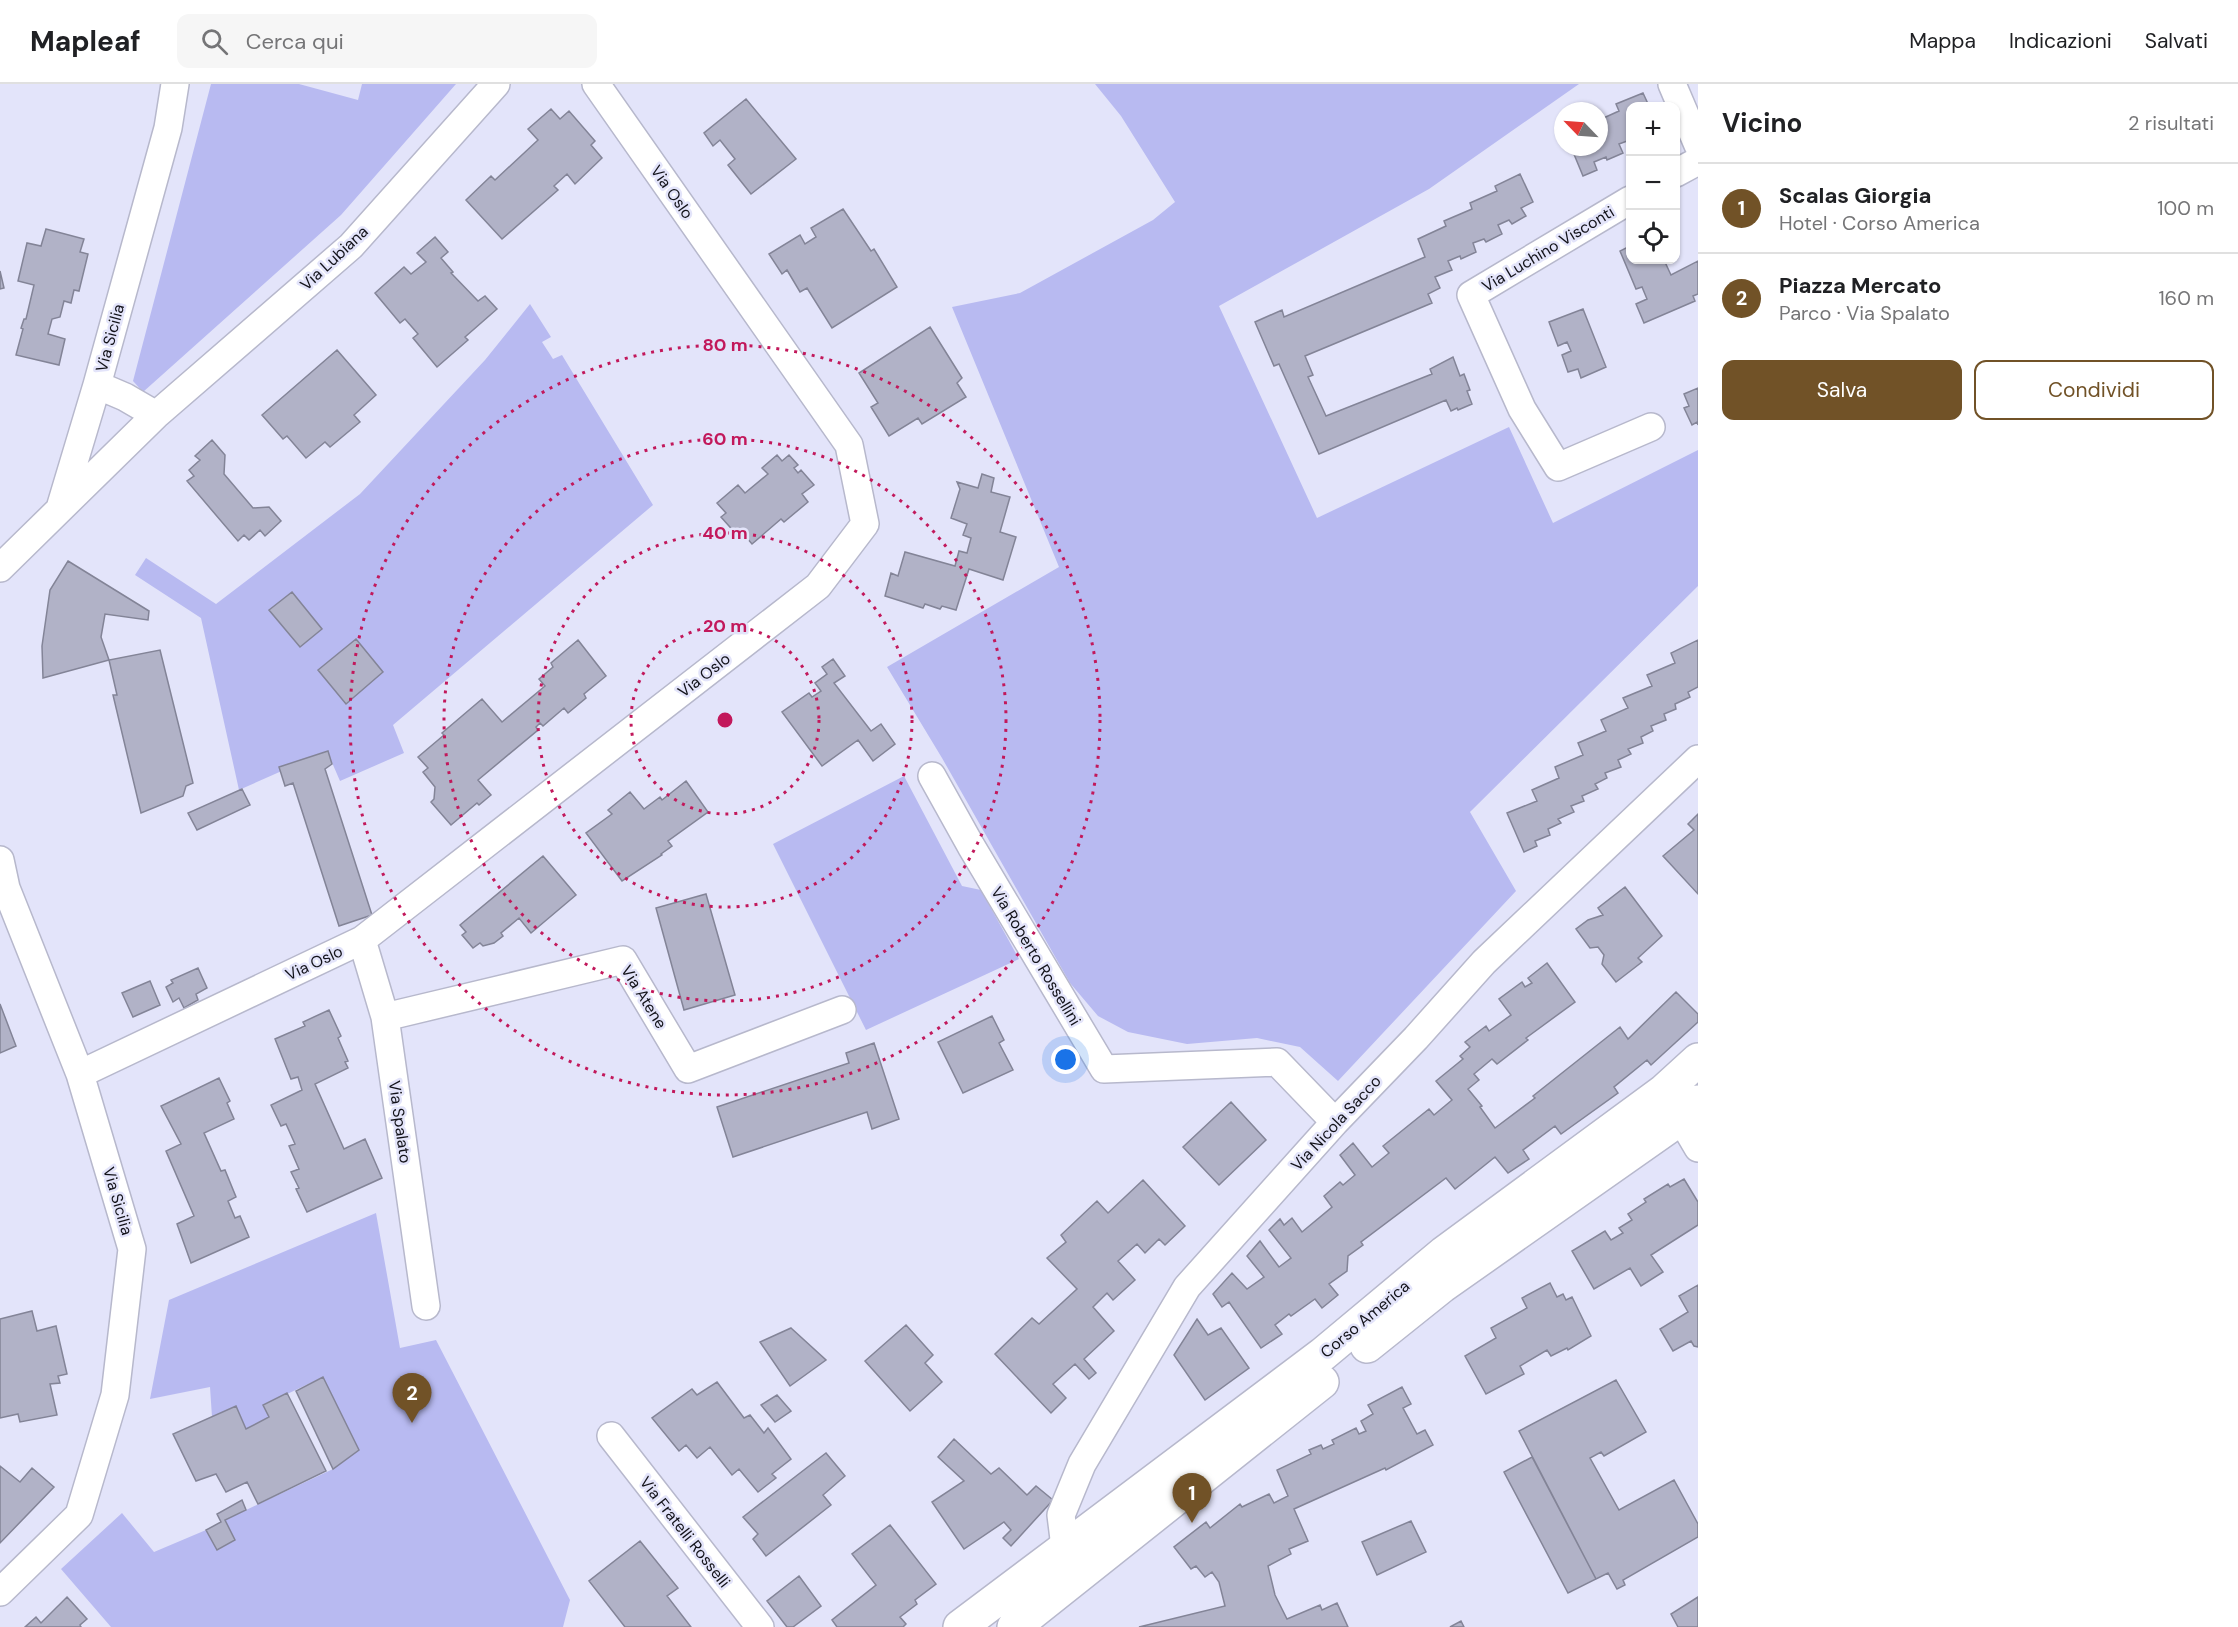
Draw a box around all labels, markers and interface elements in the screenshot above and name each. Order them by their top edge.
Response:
search box [177,14,597,68]
text: Mapleaf [30,23,141,60]
icon: search [198,25,231,58]
text: Cerca qui [246,27,344,56]
text: Mappa [1909,27,1976,55]
text: Indicazioni [2009,27,2112,55]
text: Salvati [2145,27,2208,55]
north arrow [1554,102,1608,156]
map controls [1626,102,1680,264]
button: + [1626,102,1680,156]
text: Vicino [1722,106,1802,140]
text: 2 risultati [2128,110,2214,136]
button: − [1626,156,1680,210]
street label: Via Oslo [646,161,698,223]
text: Scalas Giorgia [1779,181,1932,210]
text: 1 [1738,195,1745,221]
text: 100 m [2157,195,2214,221]
street label: Via Luchino Visconti [1478,201,1618,297]
button: locate [1626,210,1680,264]
text: Hotel · Corso America [1779,210,1980,236]
street label: Via Lubiana [296,221,372,295]
text: Piazza Mercato [1779,271,1941,300]
text: 2 [1736,285,1747,311]
text: 160 m [2158,285,2214,311]
text: Parco · Via Spalato [1779,300,1950,326]
street label: Via Sicilia [91,302,129,374]
text: 80 m [702,333,748,357]
button: Salva [1722,360,1962,420]
button: Condividi [1974,360,2214,420]
text: 60 m [702,427,748,451]
text: 40 m [702,521,748,545]
text: 20 m [703,614,747,638]
street label: Via Oslo [674,648,734,702]
centre of rings [715,710,735,730]
street label: Via Roberto Rossellini [986,883,1086,1029]
street label: Via Oslo [282,941,346,985]
street label: Via Atene [616,961,672,1033]
your location [1051,1045,1080,1074]
street label: Via Nicola Sacco [1286,1071,1386,1175]
street label: Via Spalato [384,1079,416,1165]
street label: Via Sicilia [98,1165,138,1237]
street label: Corso America [1316,1276,1414,1362]
pin: 2 [392,1374,432,1423]
street label: Via Fratelli Rosselli [635,1472,735,1592]
pin: 1 [1172,1474,1212,1523]

